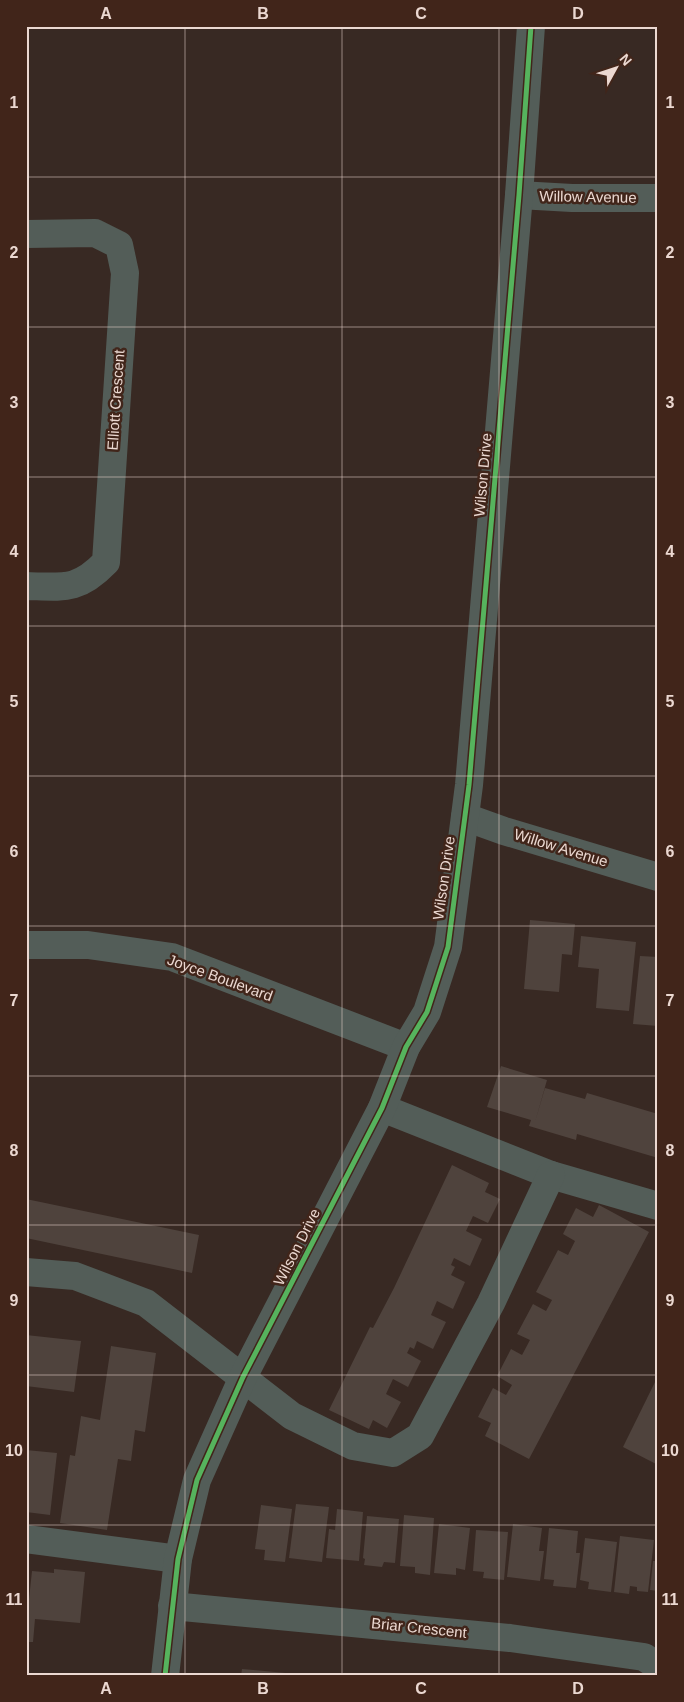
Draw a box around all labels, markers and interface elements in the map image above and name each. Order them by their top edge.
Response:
text: A [100,5,112,22]
text: B [257,5,269,22]
text: C [415,5,427,22]
text: D [572,5,584,22]
north arrow [592,42,642,92]
text: N [617,51,635,69]
text: 1 [10,94,19,111]
text: 1 [666,94,675,111]
street label: Willow Avenue [539,187,637,206]
text: 2 [10,244,19,261]
text: 2 [666,244,675,261]
street label: Elliott Crescent [104,348,128,451]
text: 3 [10,394,19,411]
text: 3 [666,394,675,411]
street label: Wilson Drive [470,432,495,518]
text: 4 [10,543,19,560]
text: 4 [666,543,675,560]
text: 5 [10,693,19,710]
text: 5 [666,693,675,710]
street label: Willow Avenue [512,825,610,870]
street label: Wilson Drive [429,835,458,921]
text: 6 [10,843,19,860]
text: 6 [666,843,675,860]
street label: Joyce Boulevard [165,951,275,1004]
text: 7 [10,992,19,1009]
text: 7 [666,992,675,1009]
text: 8 [10,1142,19,1159]
text: 8 [666,1142,675,1159]
street label: Wilson Drive [270,1205,323,1288]
text: 9 [10,1292,19,1309]
text: 9 [666,1292,675,1309]
text: 10 [5,1442,23,1459]
text: 10 [661,1442,679,1459]
text: 11 [6,1591,23,1608]
text: 11 [662,1591,679,1608]
street label: Briar Crescent [370,1614,468,1641]
text: A [100,1680,112,1697]
text: B [257,1680,269,1697]
text: C [415,1680,427,1697]
text: D [572,1680,584,1697]

